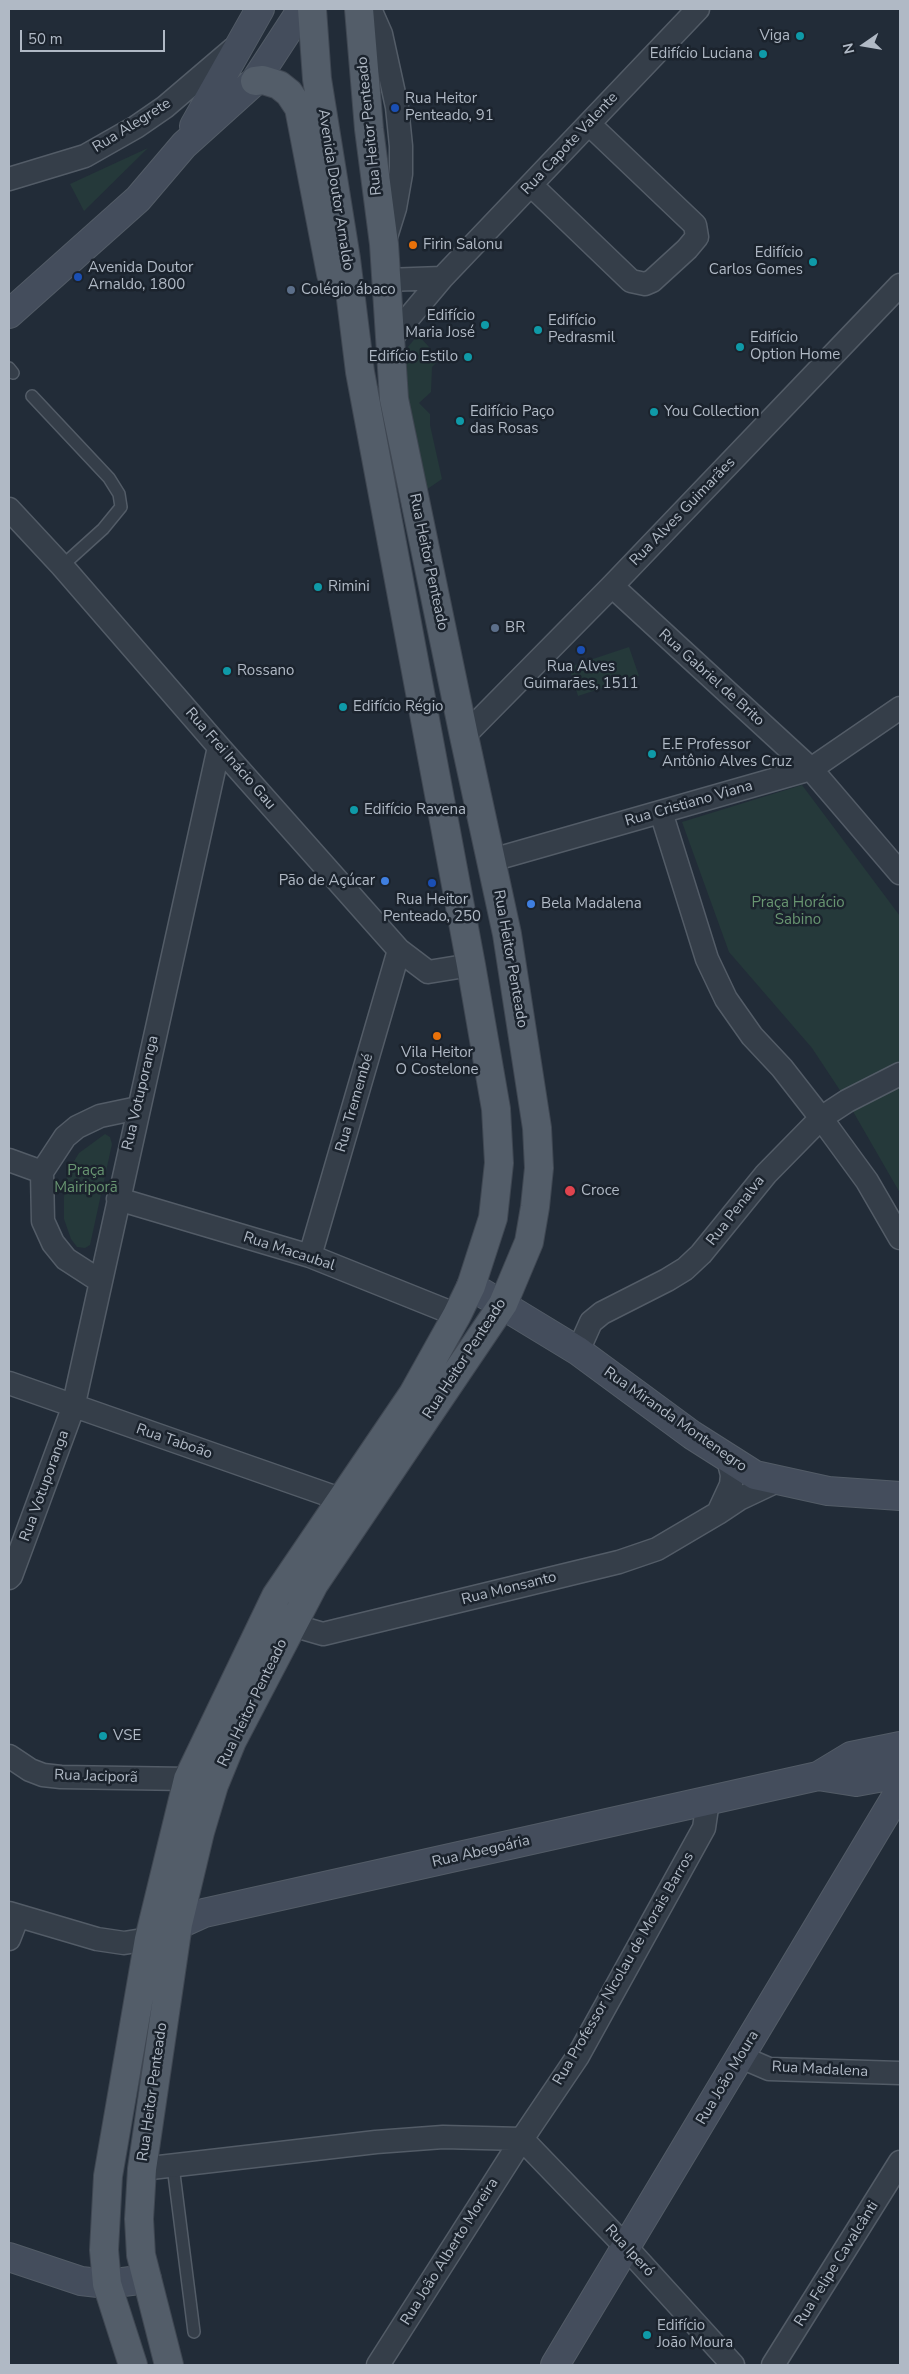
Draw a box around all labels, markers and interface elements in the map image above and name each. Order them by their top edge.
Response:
scale bar [22,20,168,52]
north arrow [839,20,889,70]
place label: Viga [759,27,790,45]
text: 50 m [28,29,63,49]
marker: Viga [794,30,806,42]
text: N [838,41,859,56]
place label: Edifício Luciana [650,45,753,63]
marker: Edifício Luciana [757,48,769,60]
street label: Rua Heitor Penteado [354,56,386,196]
street label: Rua Capote Valente [518,89,622,199]
place label: Rua Heitor Penteado, 91 [405,90,494,125]
street label: Rua Alegrete [90,95,174,157]
marker: Rua Heitor Penteado, 91 [389,102,401,114]
street label: Avenida Doutor Arnaldo [313,108,357,272]
place label: Firin Salonu [423,236,503,254]
marker: Firin Salonu [407,239,419,251]
place label: Edifício Carlos Gomes [709,244,803,279]
marker: Edifício Carlos Gomes [807,256,819,268]
place label: Avenida Doutor Arnaldo, 1800 [88,259,193,294]
marker: Avenida Doutor Arnaldo, 1800 [72,271,84,283]
place label: Colégio ábaco [301,281,395,299]
marker: Colégio ábaco [285,284,297,296]
place label: Edifício Maria José [405,307,475,342]
place label: Edifício Pedrasmil [548,312,615,347]
marker: Edifício Maria José [479,319,491,331]
marker: Edifício Pedrasmil [532,324,544,336]
place label: Edifício Option Home [750,329,840,364]
marker: Edifício Option Home [734,341,746,353]
place label: Edifício Estilo [369,348,458,366]
marker: Edifício Estilo [462,351,474,363]
place label: Edifício Paço das Rosas [470,403,554,438]
place label: You Collection [664,403,760,421]
marker: You Collection [648,406,660,418]
marker: Edifício Paço das Rosas [454,415,466,427]
street label: Rua Alves Guimarães [626,454,740,570]
street label: Rua Heitor Penteado [405,492,451,632]
place label: Rimini [328,578,370,596]
marker: Rimini [312,581,324,593]
place label: BR [505,619,525,637]
marker: BR [489,622,501,634]
street label: Rua Gabriel de Brito [654,626,768,730]
marker: Rua Alves Guimarães, 1511 [575,644,587,656]
place label: Rua Alves Guimarães, 1511 [523,658,639,693]
place label: Rossano [237,662,294,680]
marker: Rossano [221,665,233,677]
place label: Edifício Régio [353,698,443,716]
marker: Edifício Régio [337,701,349,713]
street label: Rua Frei Inácio Gau [181,704,279,814]
place label: E.E Professor Antônio Alves Cruz [662,736,792,771]
marker: E.E Professor Antônio Alves Cruz [646,748,658,760]
street label: Rua Cristiano Viana [623,777,755,831]
place label: Edifício Ravena [364,801,466,819]
marker: Edifício Ravena [348,804,360,816]
place label: Pão de Açúcar [279,872,375,890]
marker: Pão de Açúcar [379,875,391,887]
marker: Rua Heitor Penteado, 250 [426,877,438,889]
street label: Rua Heitor Penteado [489,889,531,1029]
place label: Rua Heitor Penteado, 250 [383,891,481,926]
park label: Praça Horácio Sabino [751,894,845,929]
place label: Bela Madalena [541,895,642,913]
marker: Bela Madalena [525,898,537,910]
marker: Vila Heitor O Costelone [431,1030,443,1042]
street label: Rua Votuporanga [119,1034,163,1152]
place label: Vila Heitor O Costelone [396,1044,478,1079]
street label: Rua Tremembé [332,1052,378,1154]
park label: Praça Mairiporã [54,1162,118,1197]
street label: Rua Penalva [703,1172,769,1250]
place label: Croce [581,1182,619,1200]
marker: Croce [563,1184,577,1198]
street label: Rua Macaubal [241,1229,337,1275]
street label: Rua Heitor Penteado [419,1296,511,1422]
street label: Rua Miranda Montenegro [600,1364,750,1476]
street label: Rua Taboão [134,1421,214,1463]
street label: Rua Votuporanga [16,1428,74,1544]
street label: Rua Monsanto [460,1569,558,1609]
street label: Rua Heitor Penteado [214,1636,292,1770]
place label: VSE [113,1727,141,1745]
marker: VSE [97,1730,109,1742]
street label: Rua Jaciporã [54,1767,138,1787]
street label: Rua Abegoária [430,1832,532,1872]
street label: Rua Professor Nicolau de Morais Barros [550,1849,698,2089]
street label: Rua Heitor Penteado [134,2022,172,2162]
street label: Rua João Moura [693,2028,763,2128]
street label: Rua Madalena [771,2058,869,2082]
street label: Rua João Alberto Moreira [397,2175,503,2329]
street label: Rua Felipe Cavalcânti [791,2198,883,2330]
street label: Rua Iperó [600,2221,658,2281]
place label: Edifício João Moura [657,2317,733,2352]
marker: Edifício João Moura [641,2329,653,2341]

